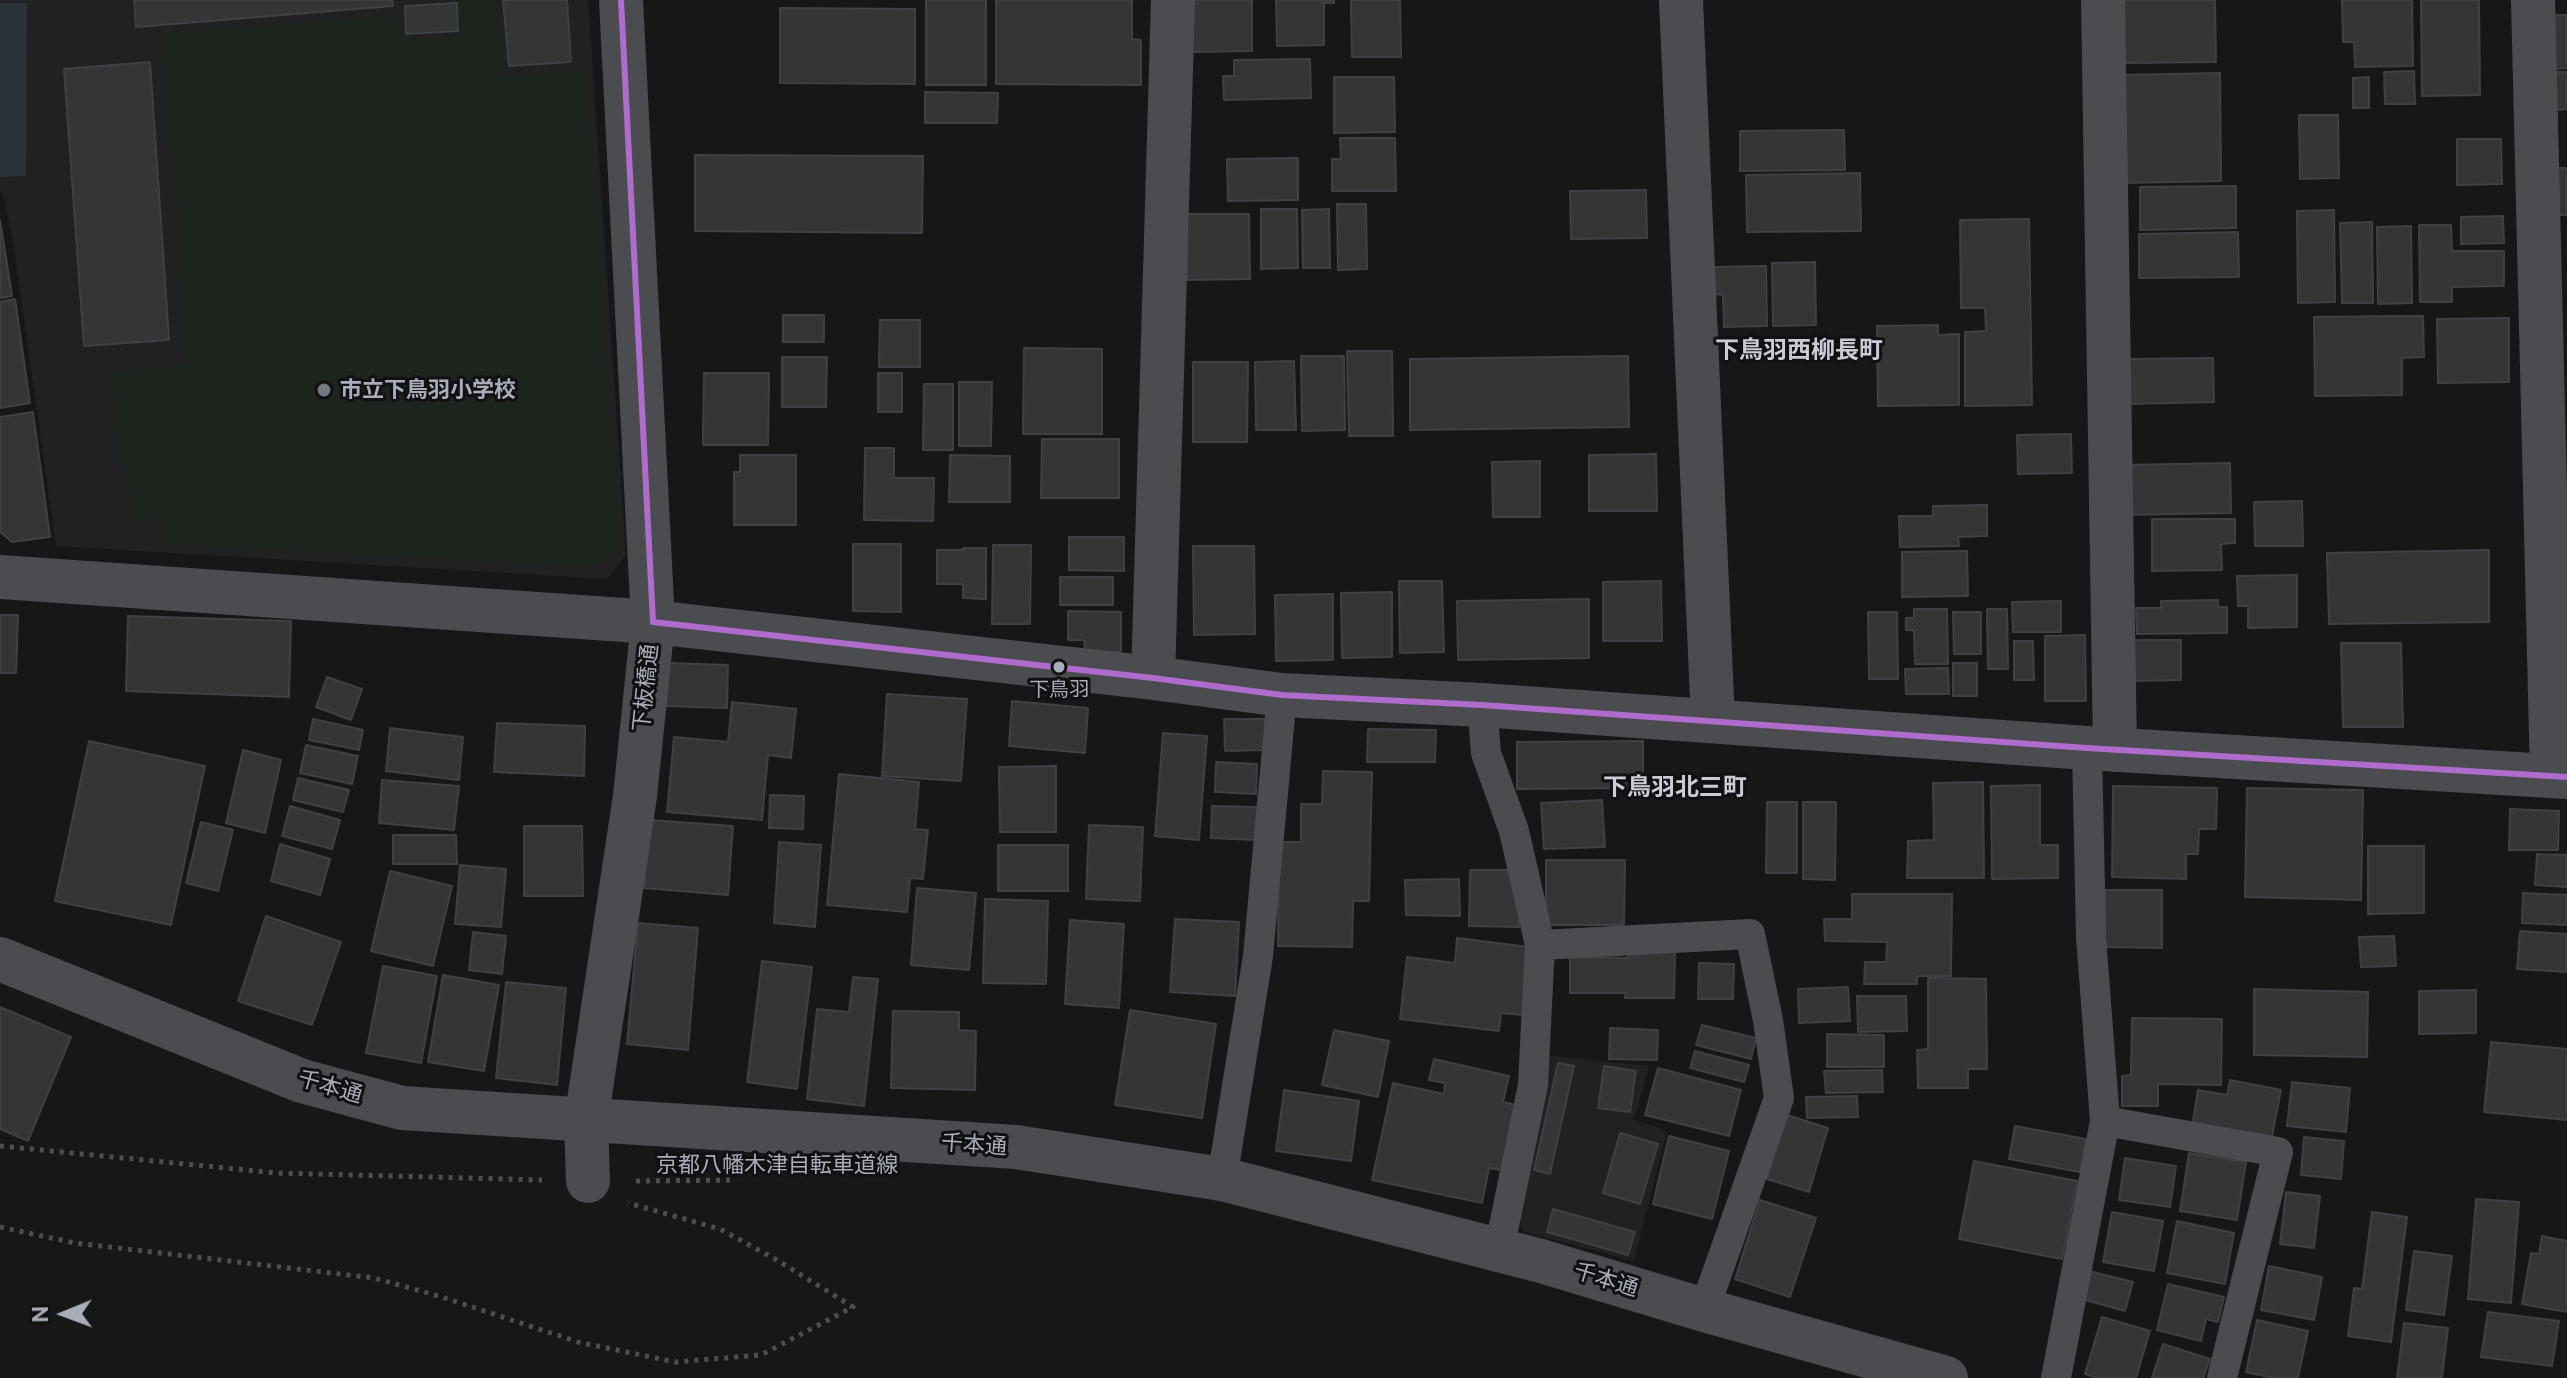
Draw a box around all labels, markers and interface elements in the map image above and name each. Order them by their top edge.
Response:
district label: 下鳥羽西柳長町 [1715,337,1883,365]
place label: 市立下鳥羽小学校 [340,377,516,403]
marker: 市立下鳥羽小学校 [315,381,333,399]
street label: 下板橋通 [628,643,664,733]
marker: 下鳥羽 [1051,659,1067,675]
place label: 下鳥羽 [1029,678,1089,702]
district label: 下鳥羽北三町 [1603,774,1747,802]
street label: 千本通 [295,1065,365,1109]
street label: 千本通 [940,1130,1008,1160]
street label: 京都八幡木津自転車道線 [656,1152,898,1178]
street label: 千本通 [1571,1258,1641,1302]
north arrow [24,1274,104,1354]
text: N [27,1306,53,1323]

